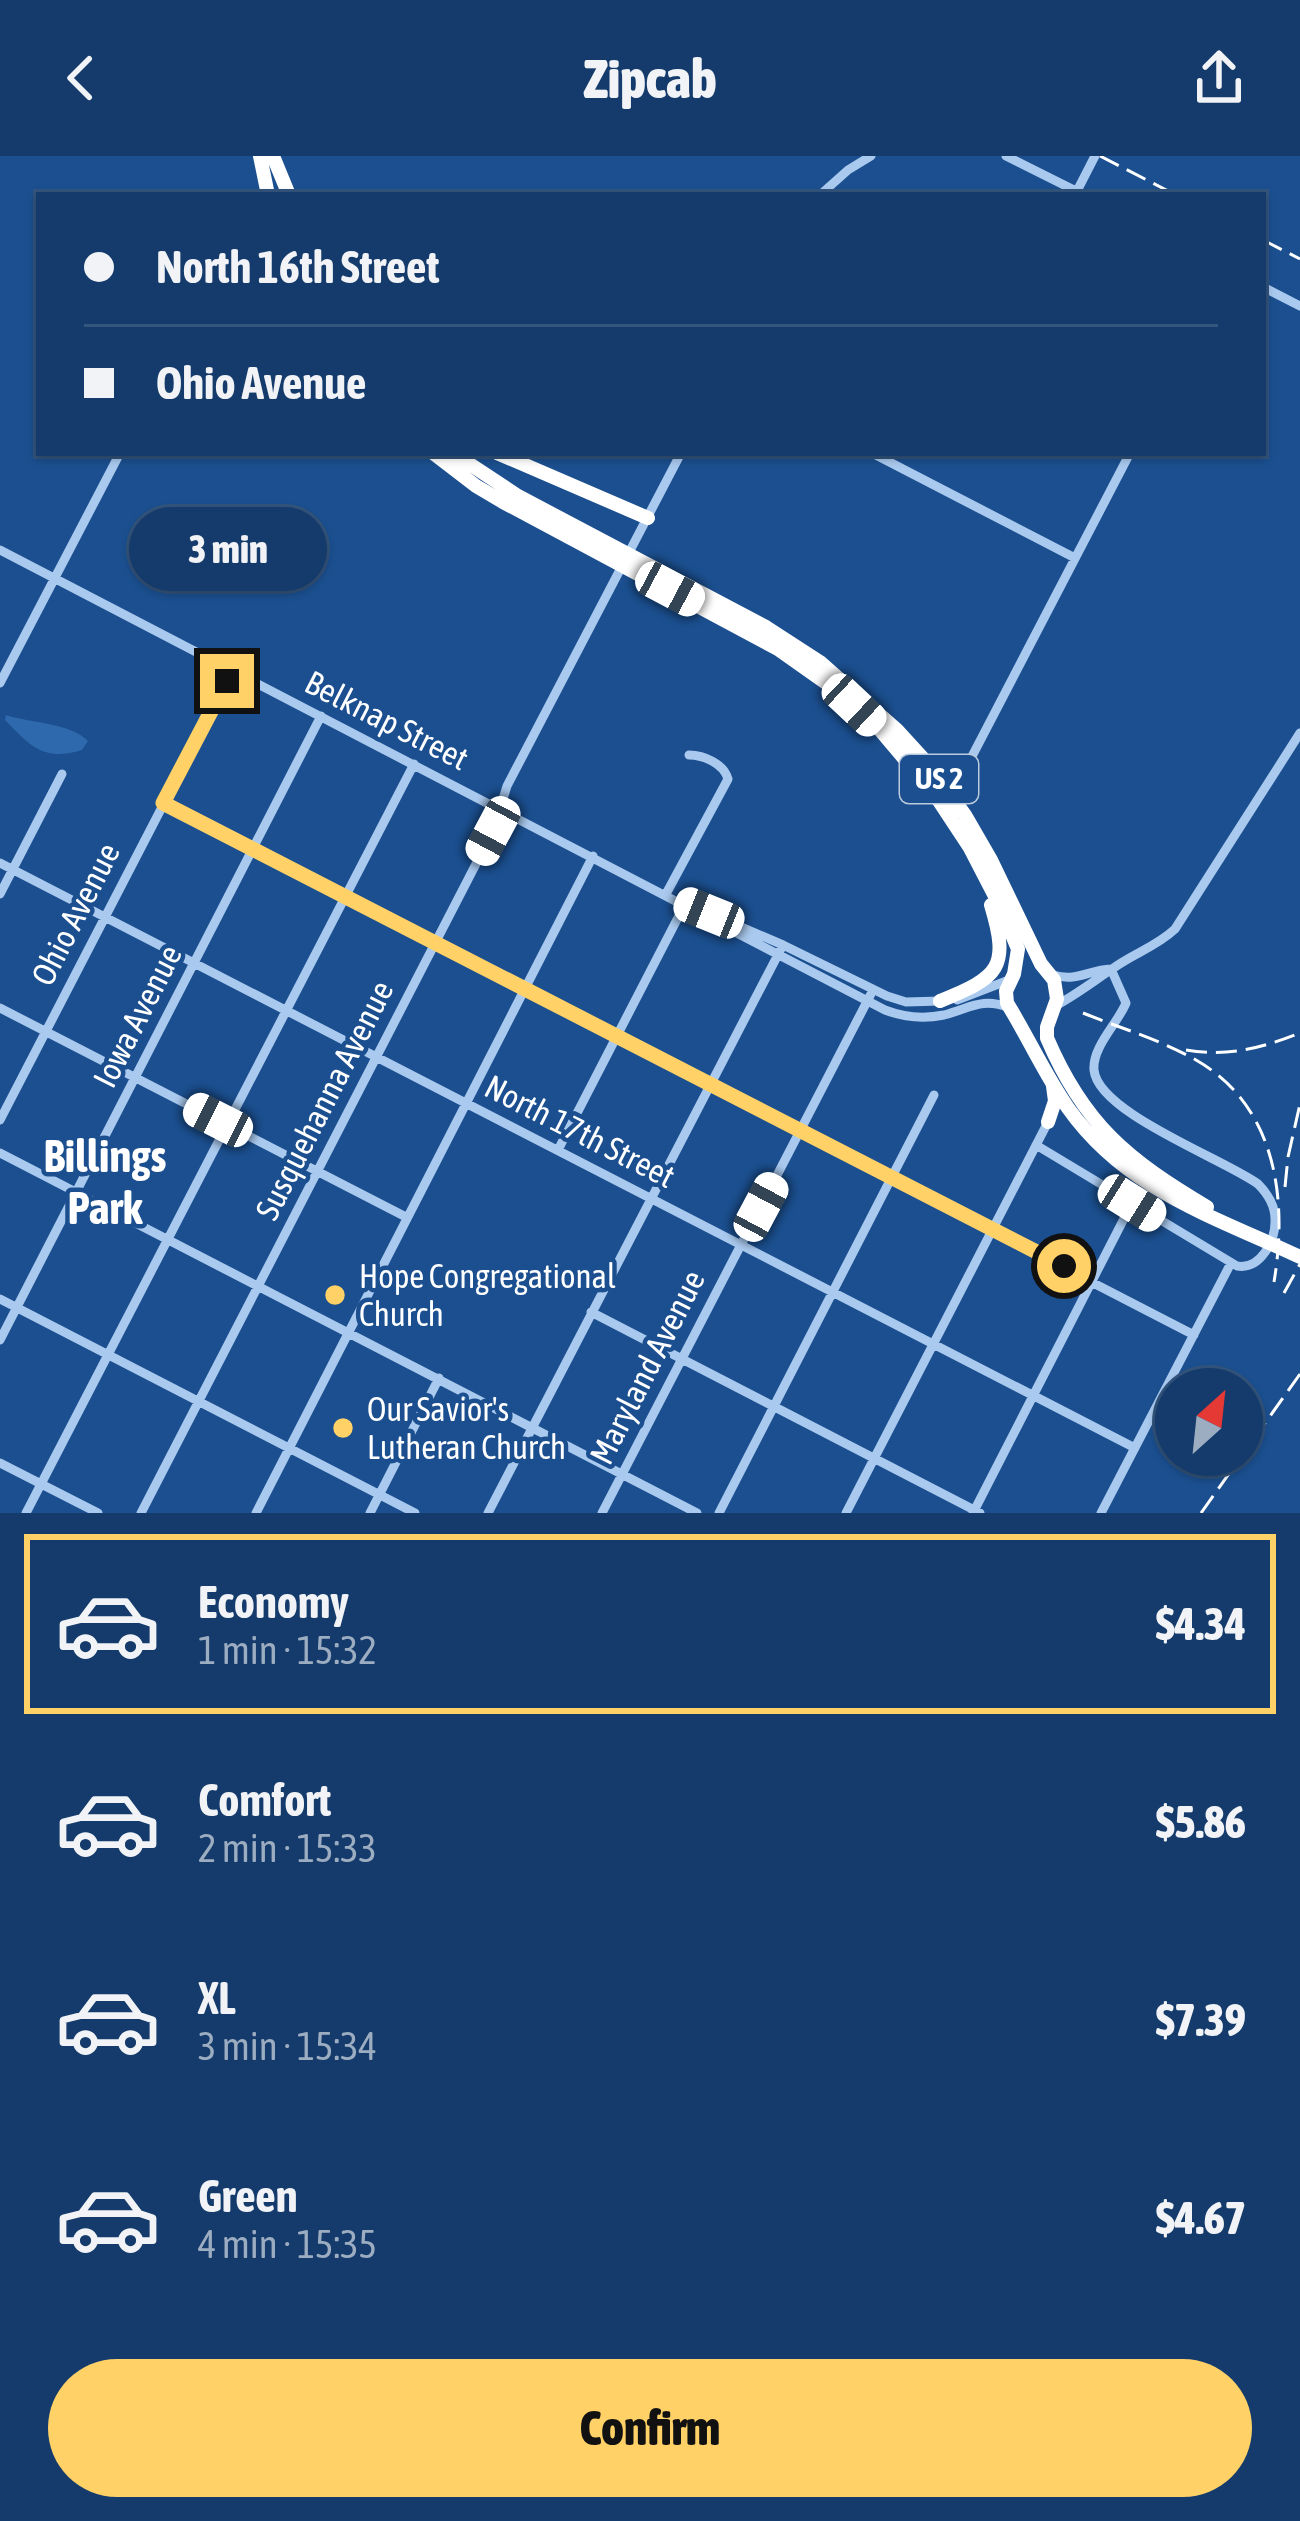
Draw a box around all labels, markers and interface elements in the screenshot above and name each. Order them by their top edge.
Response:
icon: back [48,45,114,111]
icon: share [1186,45,1252,111]
text: Zipcab [583,48,717,109]
text: North 16th Street [156,241,439,293]
text: Ohio Avenue [156,357,366,409]
callout: 3 min [128,507,326,591]
text: 3 min [188,527,268,571]
car [630,556,710,622]
route end [200,654,254,708]
street label: Belknap Street [299,663,475,777]
car [815,667,893,743]
road number: US 2 [900,755,978,803]
car [460,791,526,871]
street label: Ohio Avenue [23,837,127,991]
car [669,883,749,943]
street label: Iowa Avenue [85,939,189,1093]
street label: Susquehanna Avenue [247,974,401,1226]
street label: North 17th Street [479,1067,681,1195]
car [178,1088,258,1152]
district label: Billings Park [44,1130,167,1234]
car [728,1167,794,1247]
car [1092,1169,1172,1237]
route start [1037,1239,1091,1293]
place label: Hope Congregational Church [359,1257,616,1333]
street label: Maryland Avenue [582,1264,712,1470]
marker: Hope Congregational Church [322,1282,348,1308]
north arrow [1155,1368,1263,1476]
map controls [1155,1368,1263,1476]
place label: Our Savior's Lutheran Church [367,1390,566,1466]
marker: Our Savior's Lutheran Church [330,1415,356,1441]
icon: car [54,1570,162,1678]
text: Economy [198,1576,349,1628]
text: $4.34 [1156,1598,1246,1650]
text: 1 min · 15:32 [198,1628,377,1672]
icon: car [54,1768,162,1876]
text: Comfort [198,1774,331,1826]
text: $5.86 [1156,1796,1246,1848]
text: 2 min · 15:33 [198,1826,377,1870]
icon: car [54,1966,162,2074]
text: XL [198,1972,236,2024]
text: $7.39 [1156,1994,1246,2046]
text: 3 min · 15:34 [198,2024,377,2068]
icon: car [54,2164,162,2272]
text: Green [198,2170,298,2222]
text: $4.67 [1156,2192,1246,2244]
text: 4 min · 15:35 [198,2222,377,2266]
button: Confirm [48,2359,1252,2497]

